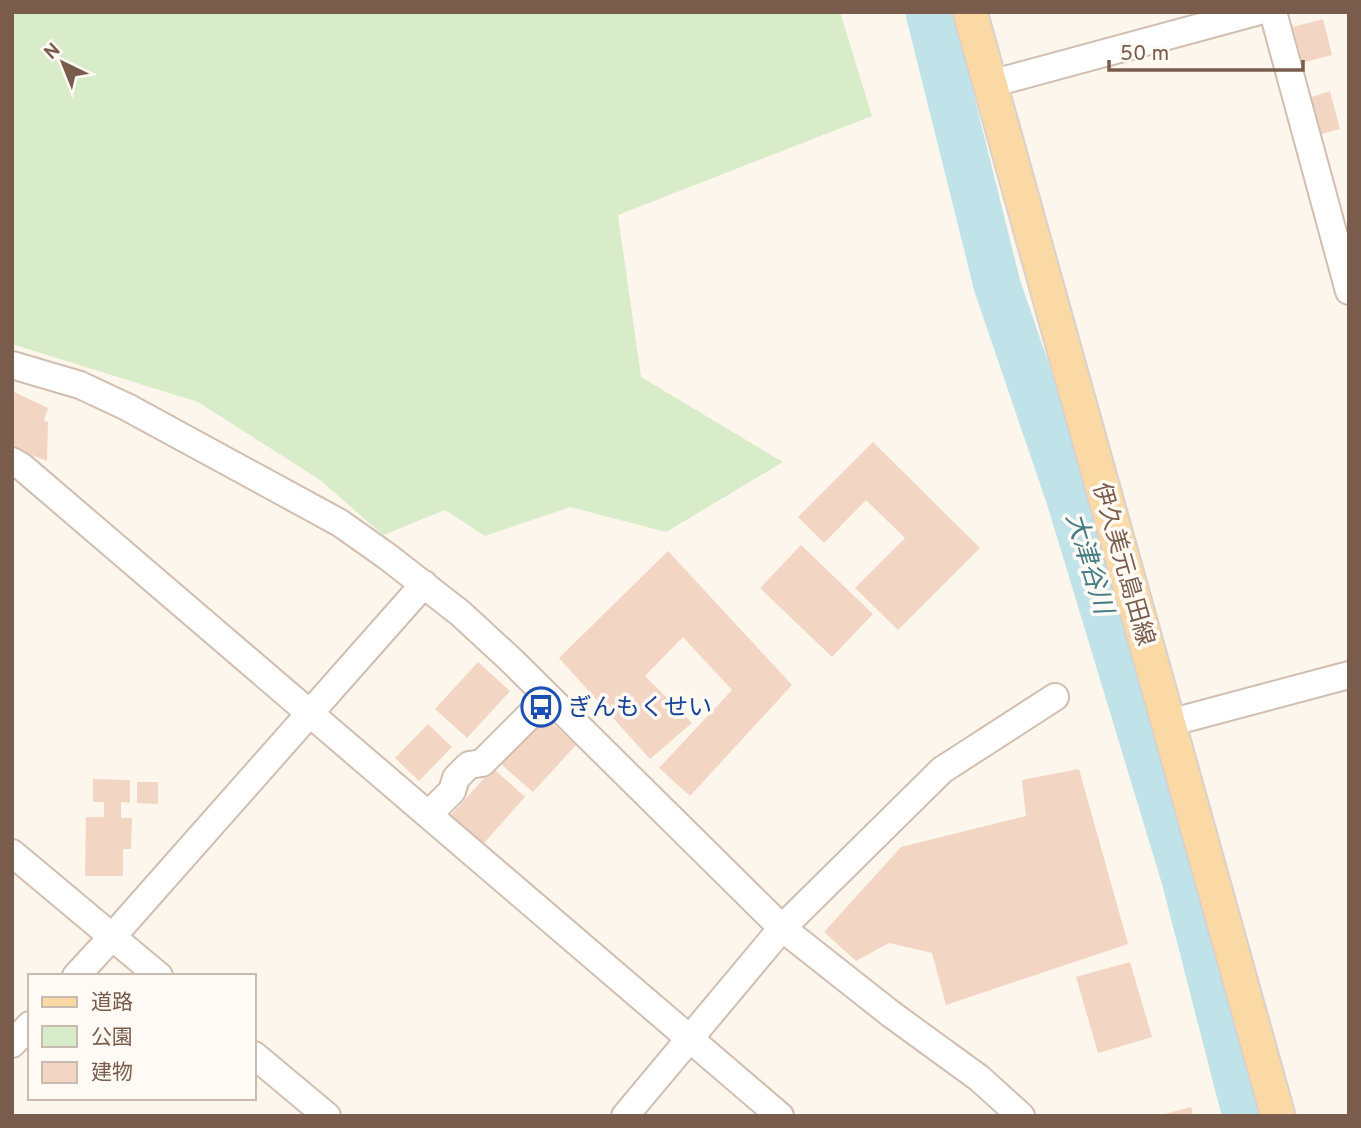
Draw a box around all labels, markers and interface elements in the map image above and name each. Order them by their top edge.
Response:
north arrow [28,28,98,98]
scale bar [1109,28,1303,72]
text: N [40,39,66,65]
text: 50 m [1120,41,1169,68]
street label: 伊久美元島田線 [1085,480,1160,649]
water label: 大津谷川 [1057,509,1119,621]
bus stop icon: ぎんもくせい [520,686,562,728]
place label: ぎんもくせい [568,694,712,724]
legend [28,974,256,1100]
text: 道路 [91,990,133,1017]
text: 公園 [91,1025,133,1052]
text: 建物 [91,1060,133,1087]

